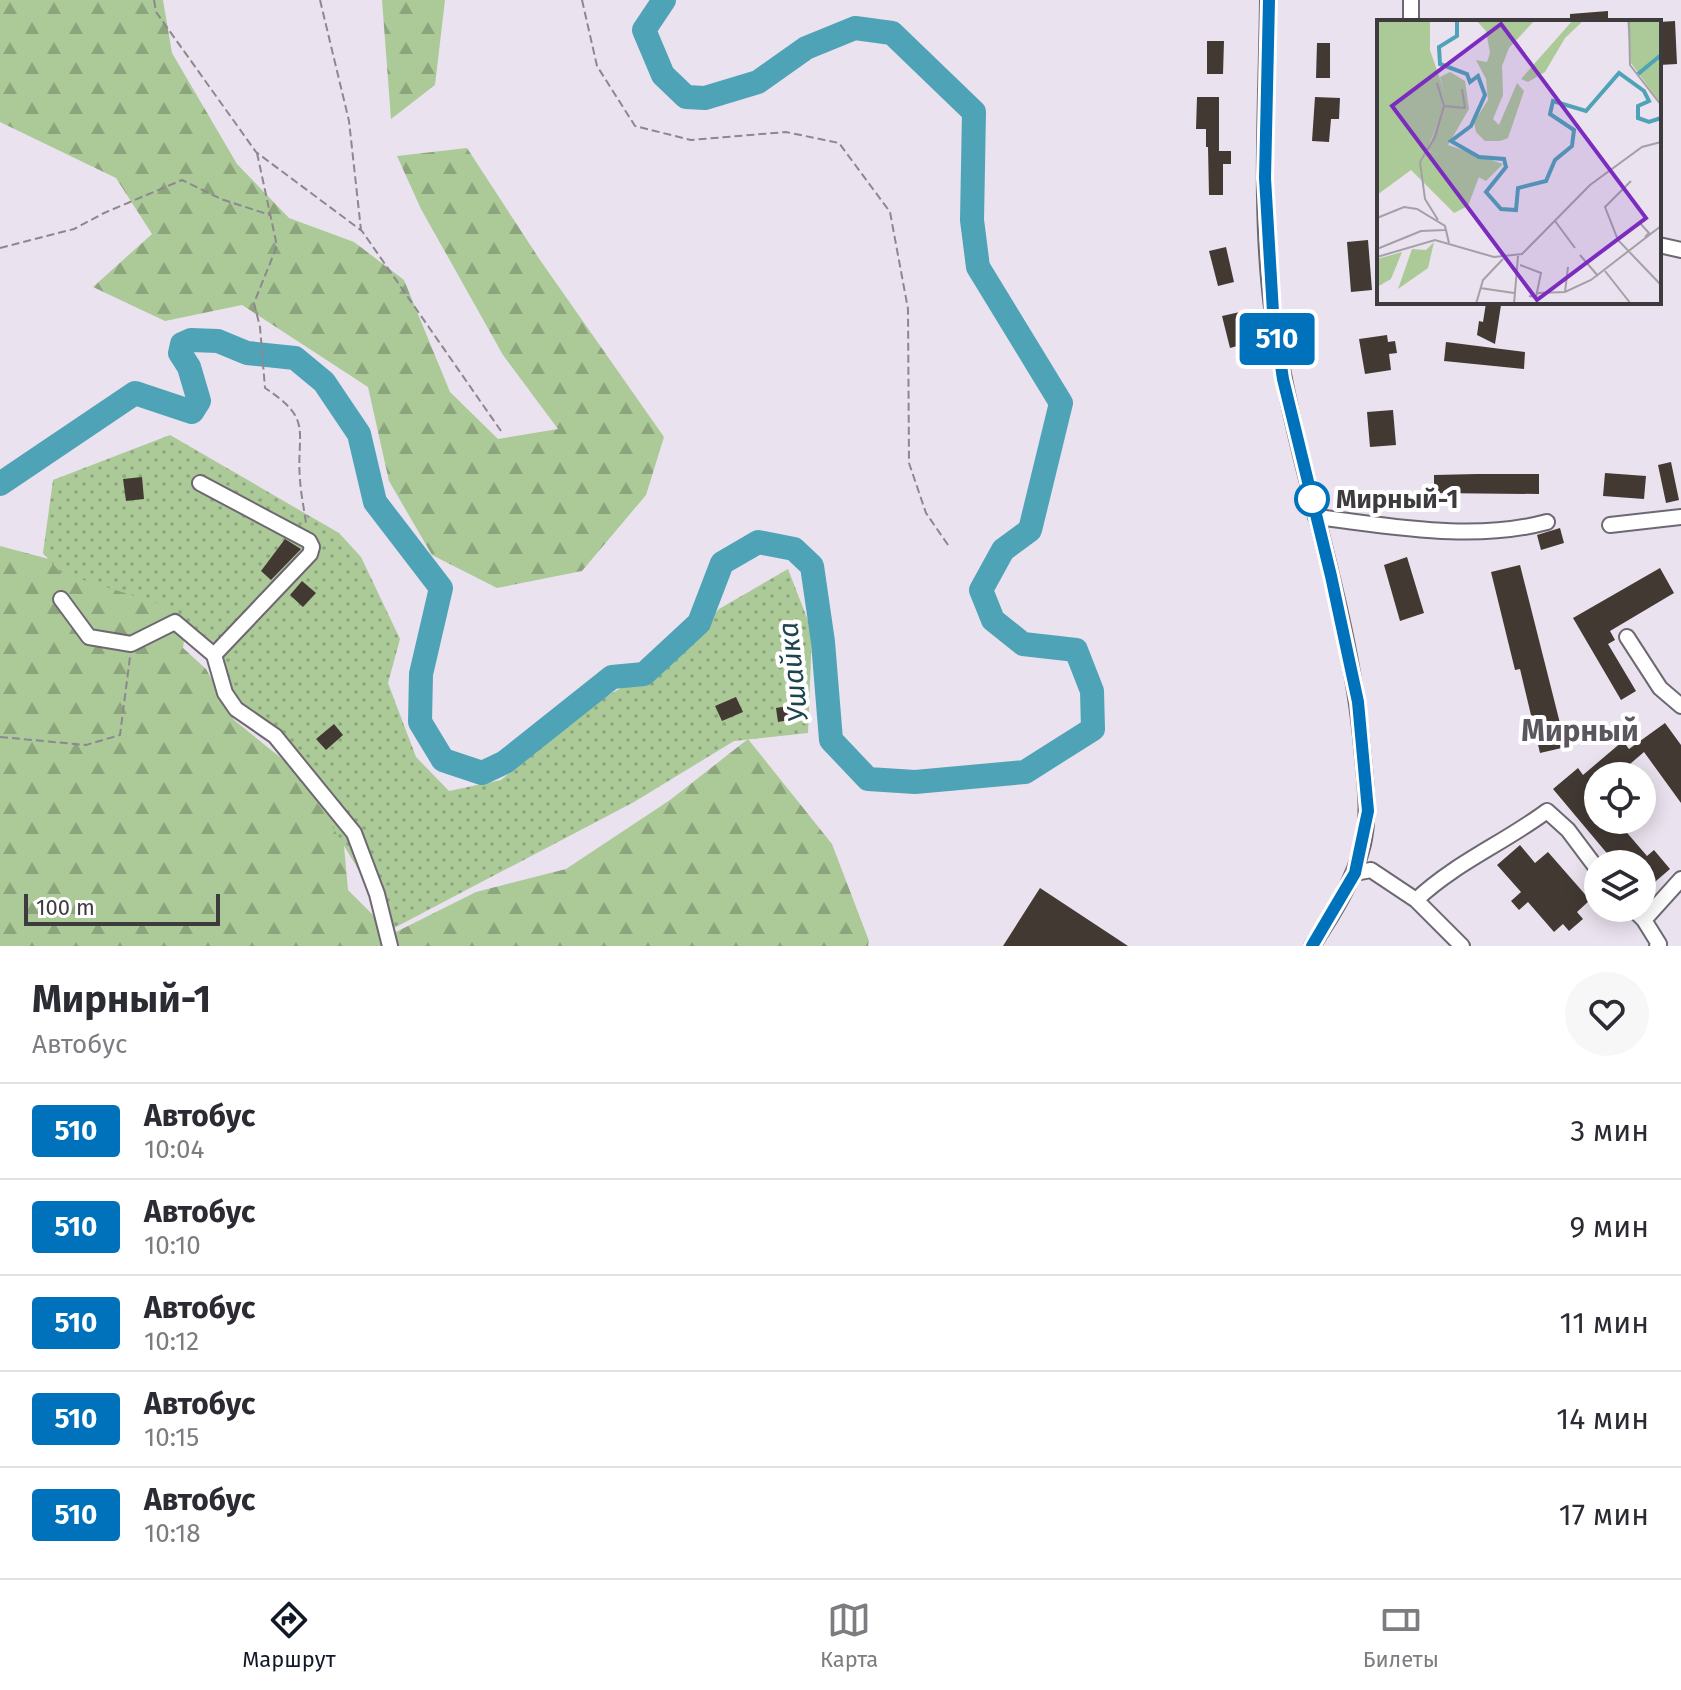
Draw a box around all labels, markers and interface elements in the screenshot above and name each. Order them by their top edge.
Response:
inset map [1377,20,1661,304]
line badge: 510 [1231,313,1323,365]
text: 510 [1256,322,1298,355]
marker: Мирный-1 [1295,482,1329,516]
place label: Мирный-1 [1336,484,1459,515]
water label: Ушайка [771,620,815,724]
district label: Мирный [1521,713,1639,749]
map controls [1584,762,1656,922]
button: locate [1584,762,1656,834]
button: layers [1584,850,1656,922]
scale bar [24,890,220,926]
text: 100 m [36,894,95,921]
button: heart [1565,972,1649,1056]
text: Мирный-1 [32,976,211,1022]
text: Автобус [32,1029,127,1060]
text: Автобус [144,1098,255,1134]
text: 3 мин [1570,1113,1649,1149]
text: 510 [55,1114,97,1147]
text: 10:04 [144,1134,204,1165]
text: Автобус [144,1194,255,1230]
text: 9 мин [1569,1209,1649,1245]
text: 510 [55,1210,97,1243]
text: 10:10 [144,1230,201,1261]
text: Автобус [144,1290,255,1326]
text: 11 мин [1560,1305,1649,1341]
text: 510 [55,1306,97,1339]
text: 10:12 [144,1326,199,1357]
text: Автобус [144,1386,255,1422]
text: 14 мин [1556,1401,1649,1437]
text: 510 [55,1402,97,1435]
text: 10:15 [144,1422,199,1453]
text: Автобус [144,1482,255,1518]
text: 17 мин [1559,1497,1649,1533]
text: 510 [55,1498,97,1531]
text: 10:18 [144,1518,201,1549]
tab: Маршрут [242,1598,336,1673]
tab: Карта [820,1598,878,1673]
tab: Билеты [1363,1598,1439,1673]

